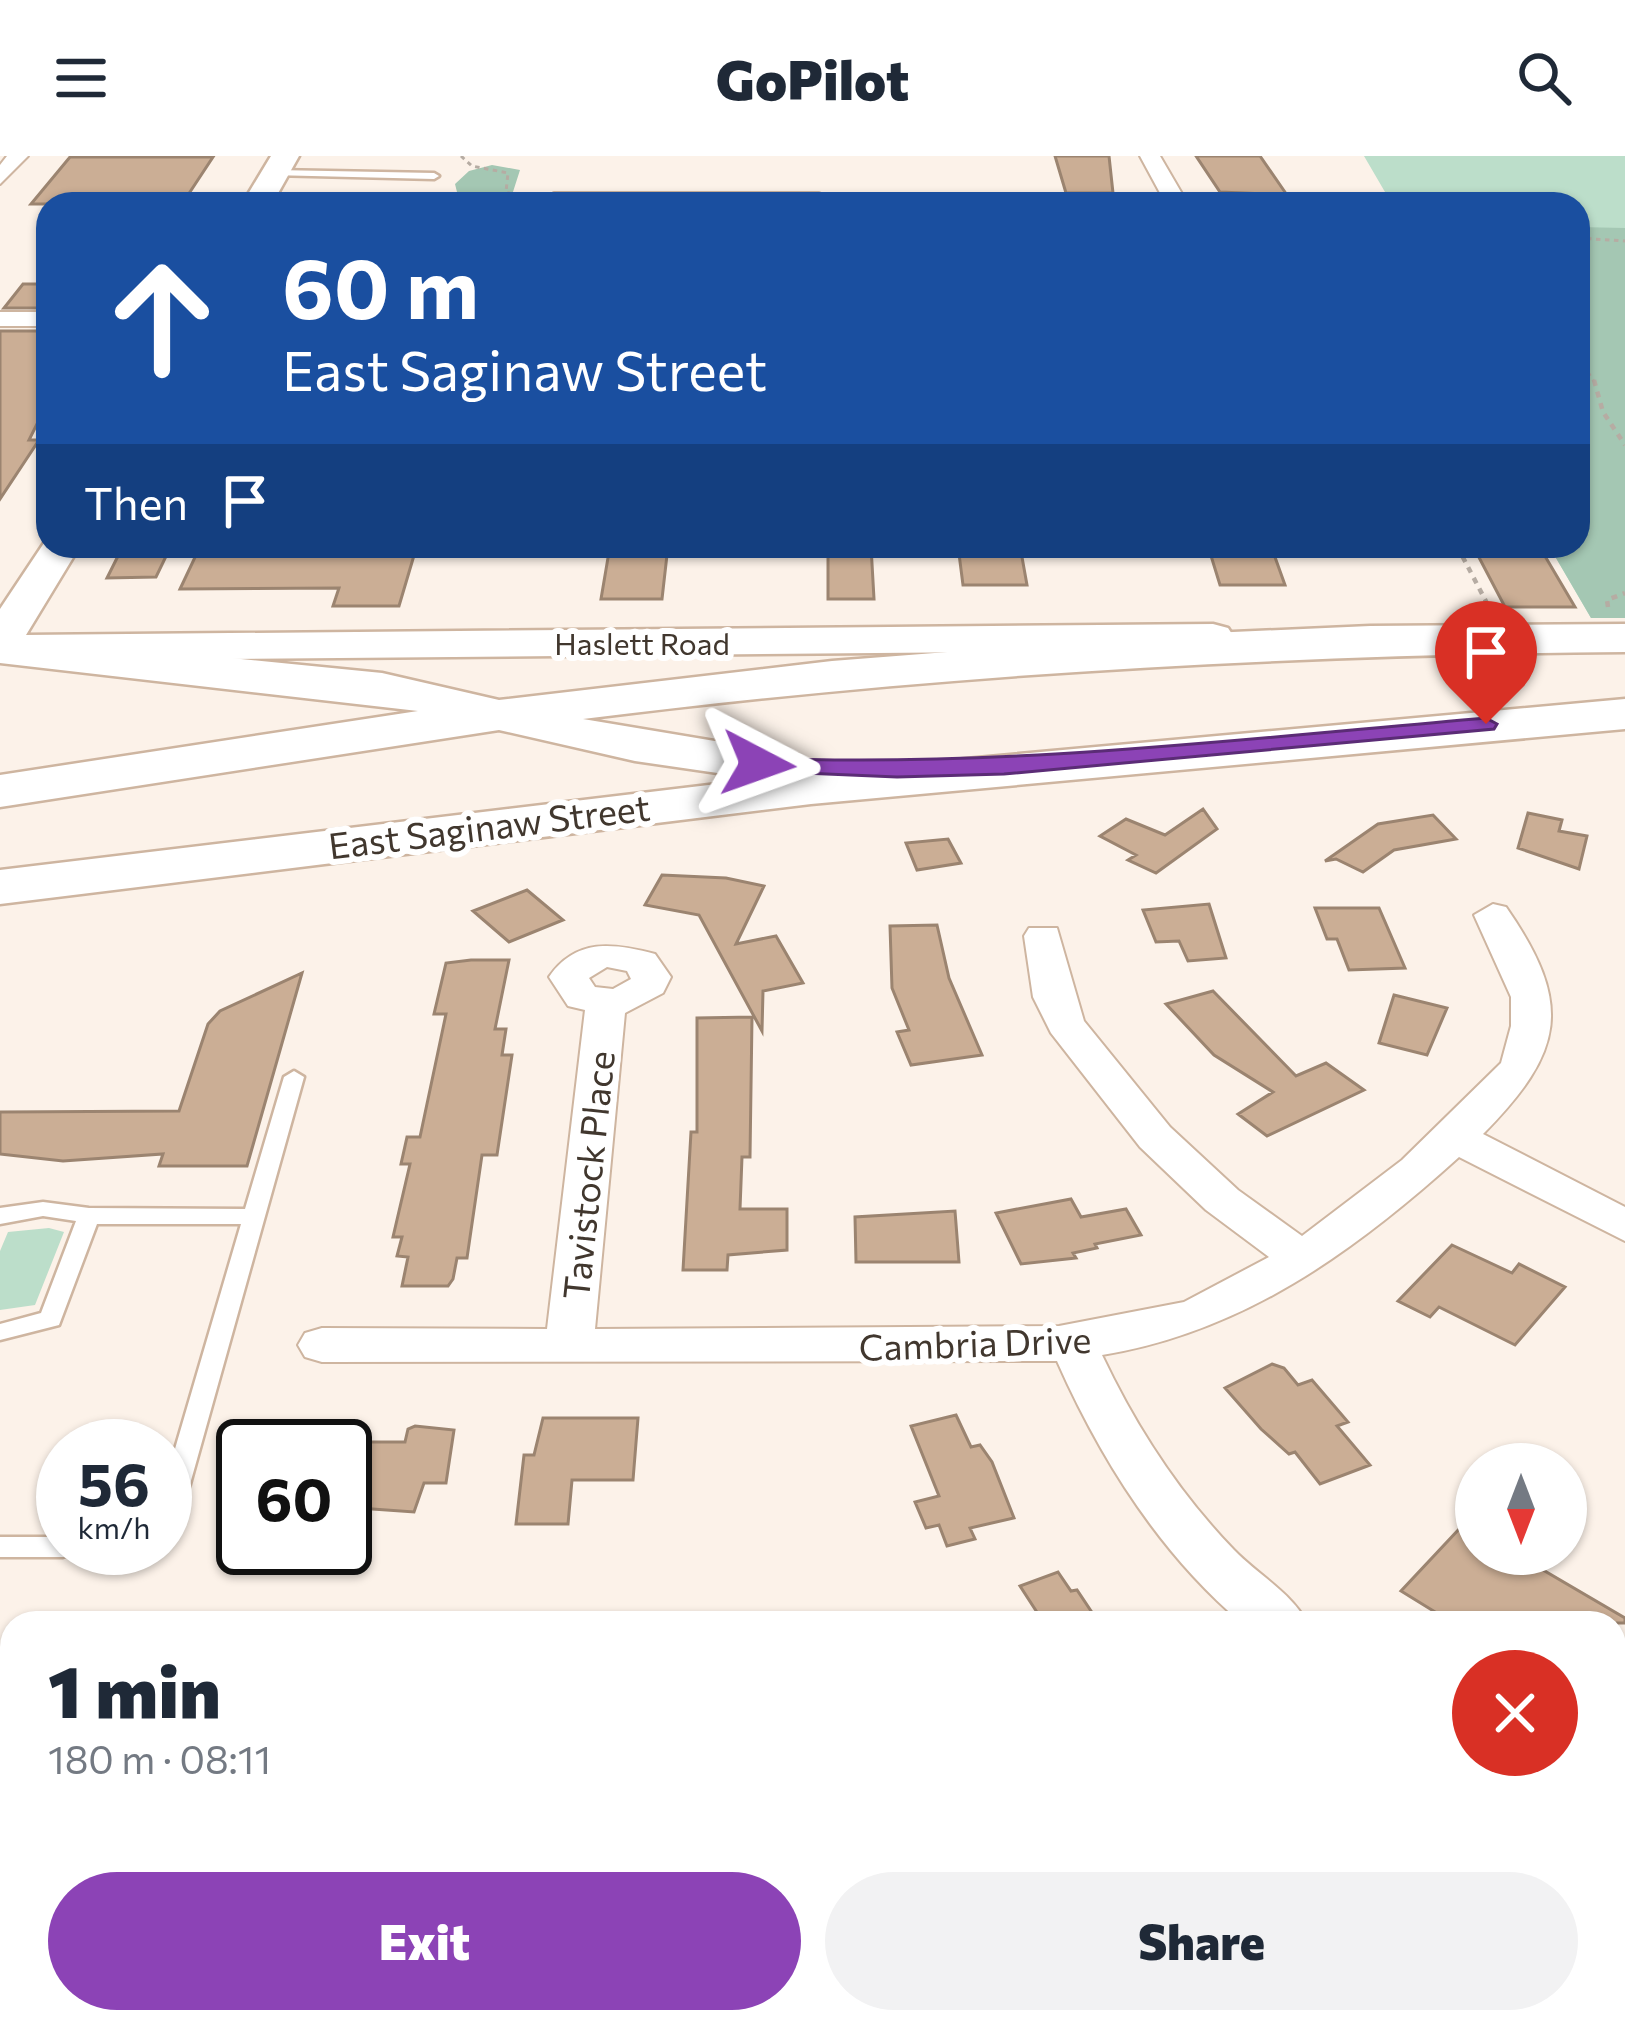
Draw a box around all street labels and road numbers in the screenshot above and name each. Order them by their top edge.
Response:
street label: Haslett Road [554,624,730,661]
street label: East Saginaw Street [326,783,652,867]
street label: Tavistock Place [552,1048,622,1302]
street label: Cambria Drive [858,1316,1092,1368]

